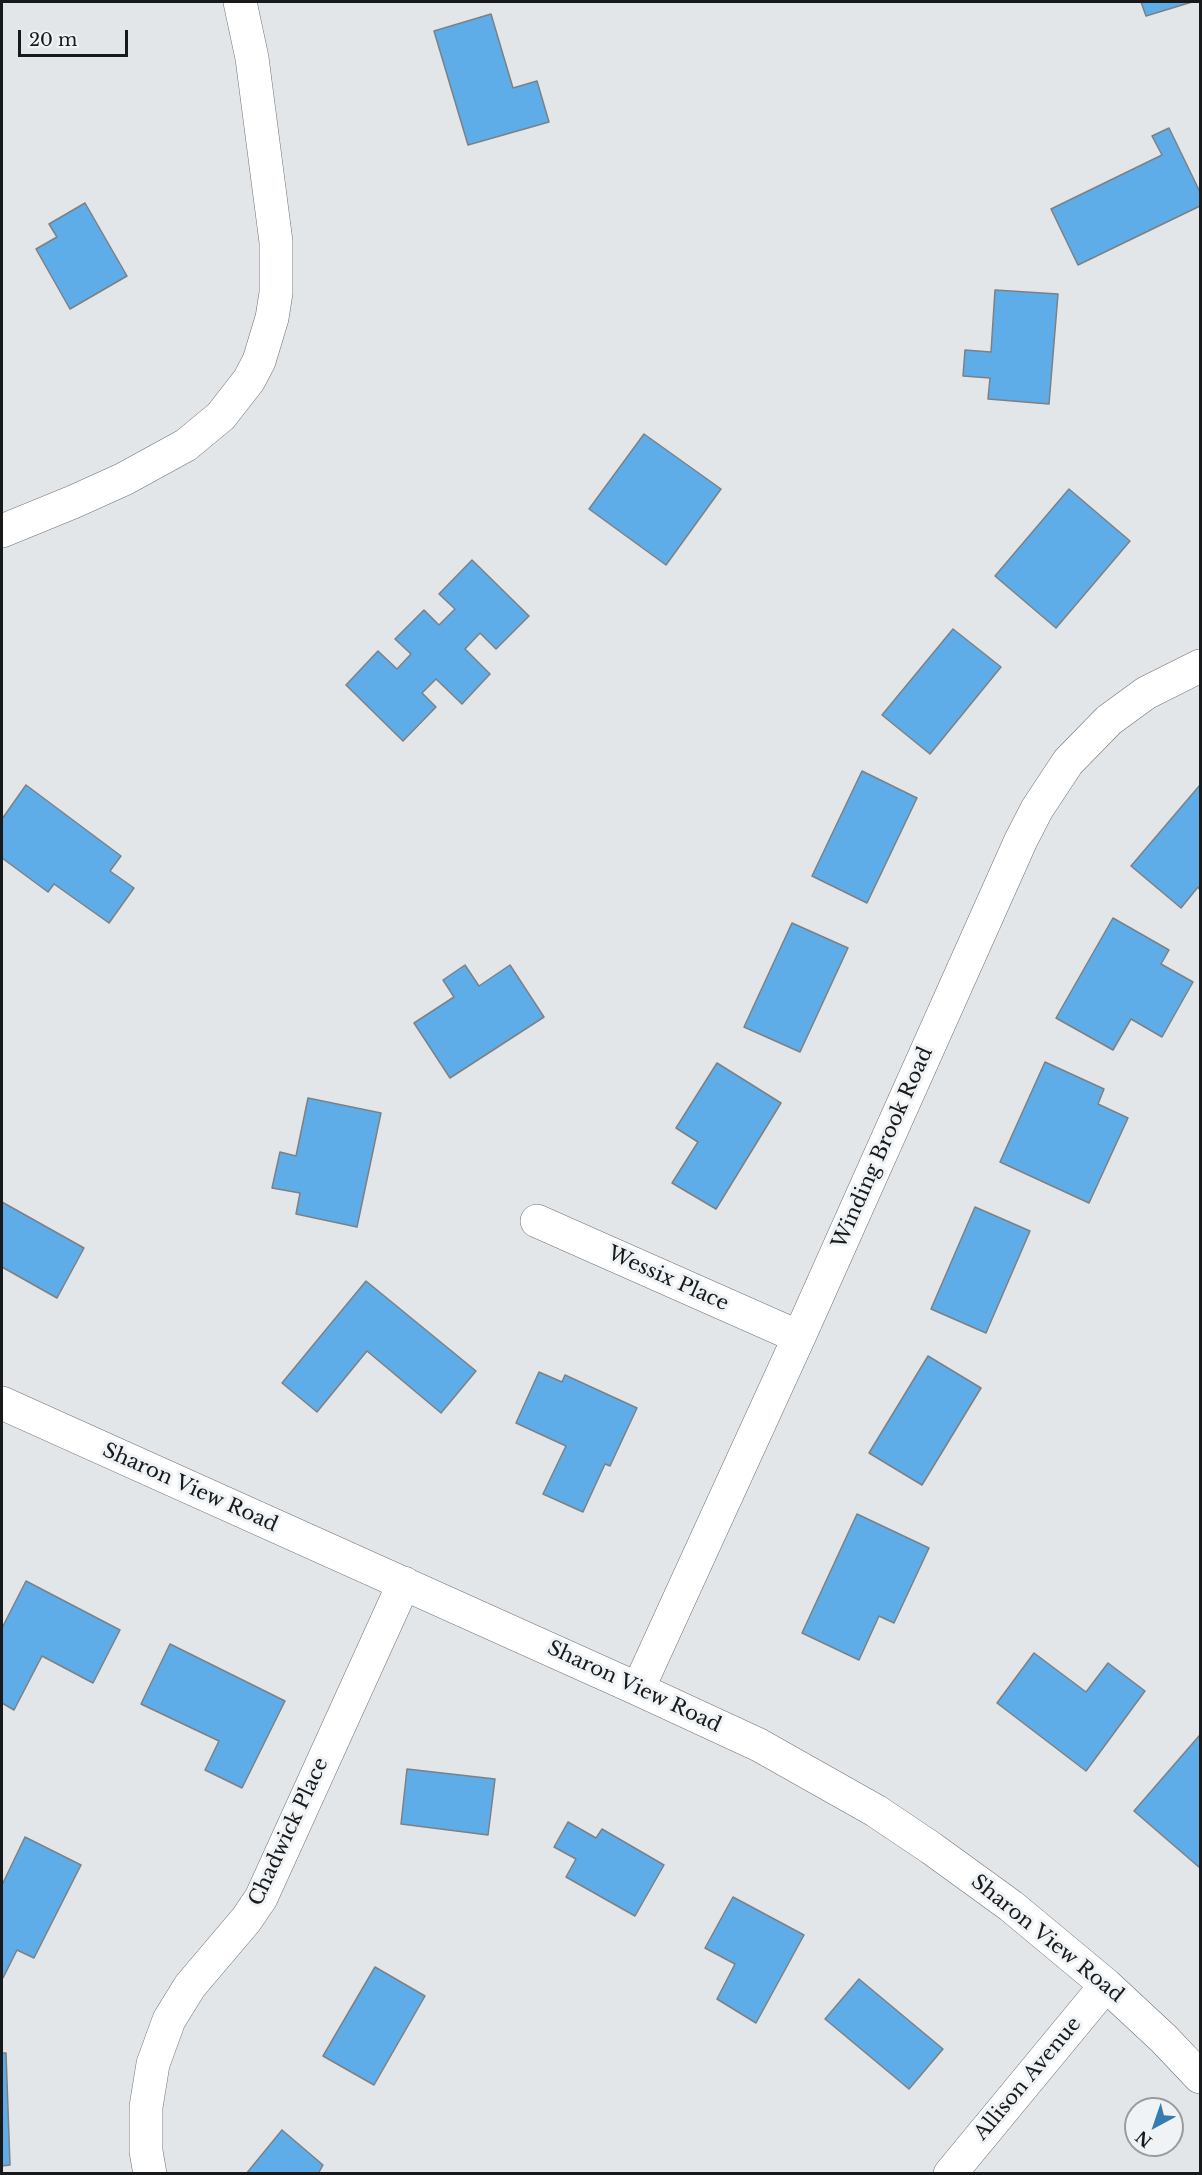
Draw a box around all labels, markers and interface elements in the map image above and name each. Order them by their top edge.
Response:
scale bar [21,18,130,56]
text: 20 m [29,29,77,51]
street label: Winding Brook Road [828,1044,938,1252]
street label: Wessix Place [604,1242,732,1316]
street label: Sharon View Road [99,1439,281,1537]
street label: Sharon View Road [543,1636,725,1738]
street label: Chadwick Place [244,1754,334,1910]
street label: Sharon View Road [966,1870,1128,2008]
street label: Allison Avenue [970,2013,1086,2145]
north arrow [1124,2097,1184,2157]
text: N [1132,2127,1156,2152]

